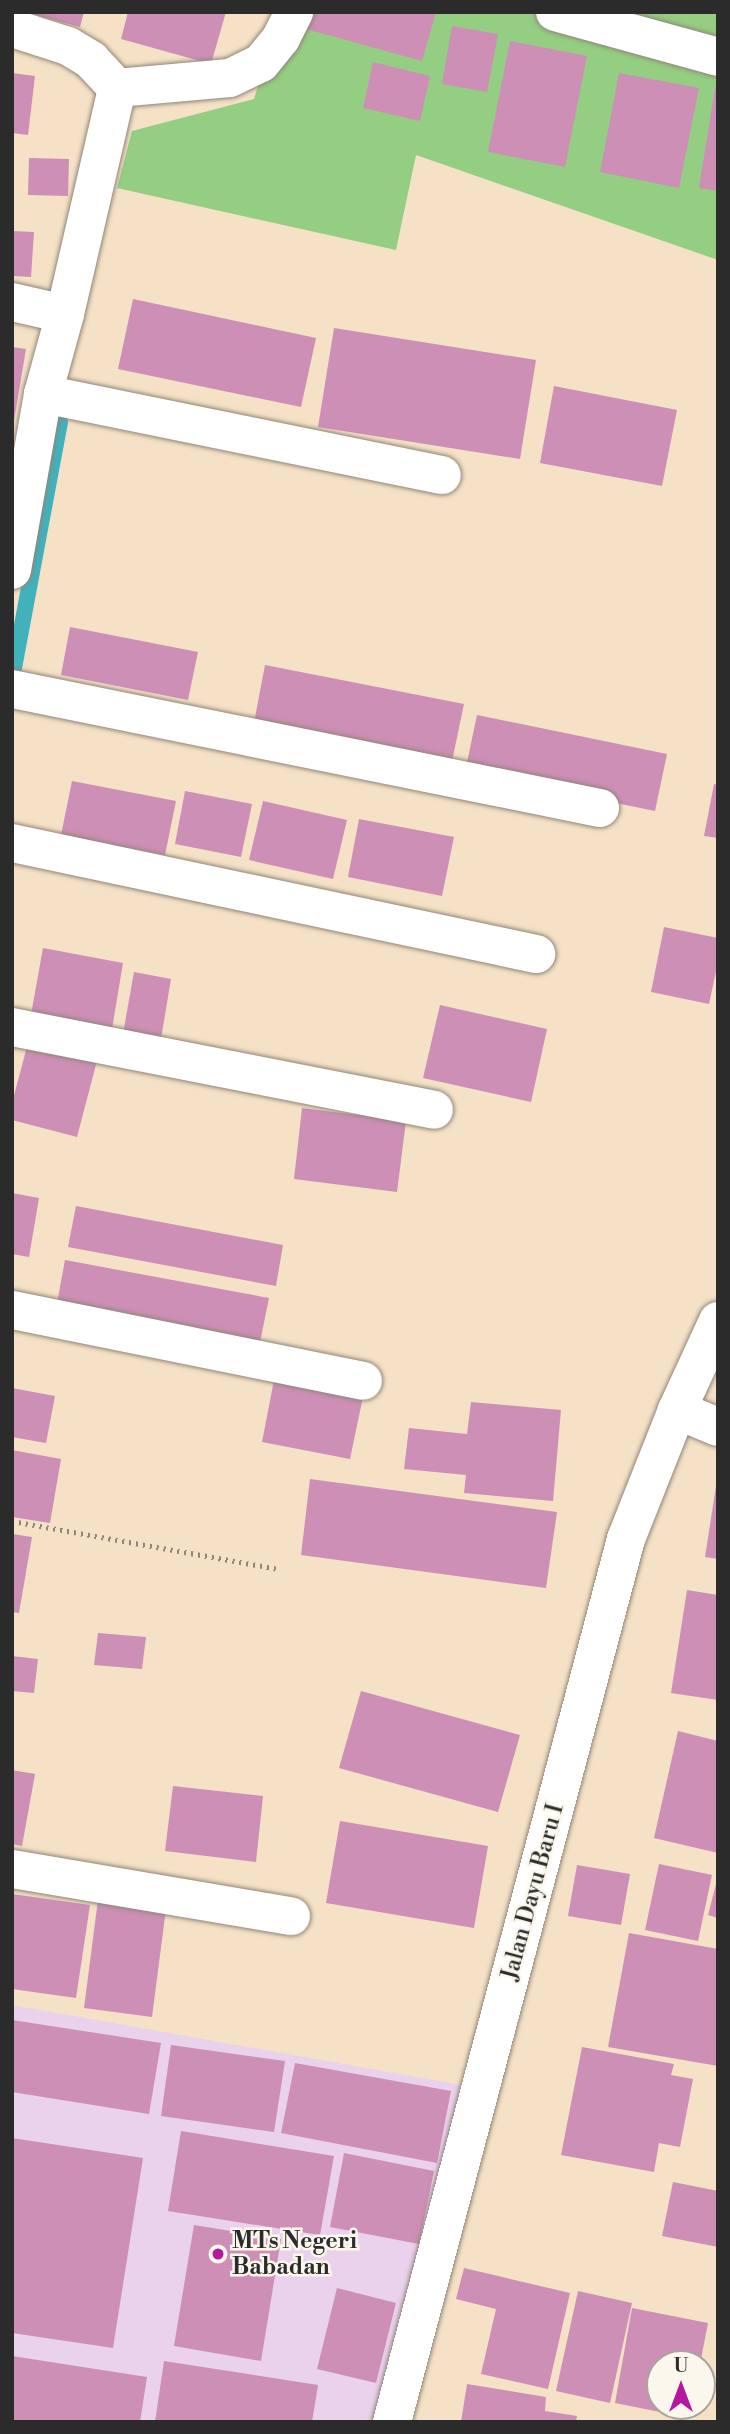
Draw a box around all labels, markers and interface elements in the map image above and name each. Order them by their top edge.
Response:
street label: Jalan Dayu Baru I [496,1801,570,1983]
place label: MTs Negeri Babadan [232,2227,357,2281]
marker: MTs Negeri Babadan [210,2246,226,2262]
north arrow [646,2350,716,2420]
text: U [674,2354,688,2378]

